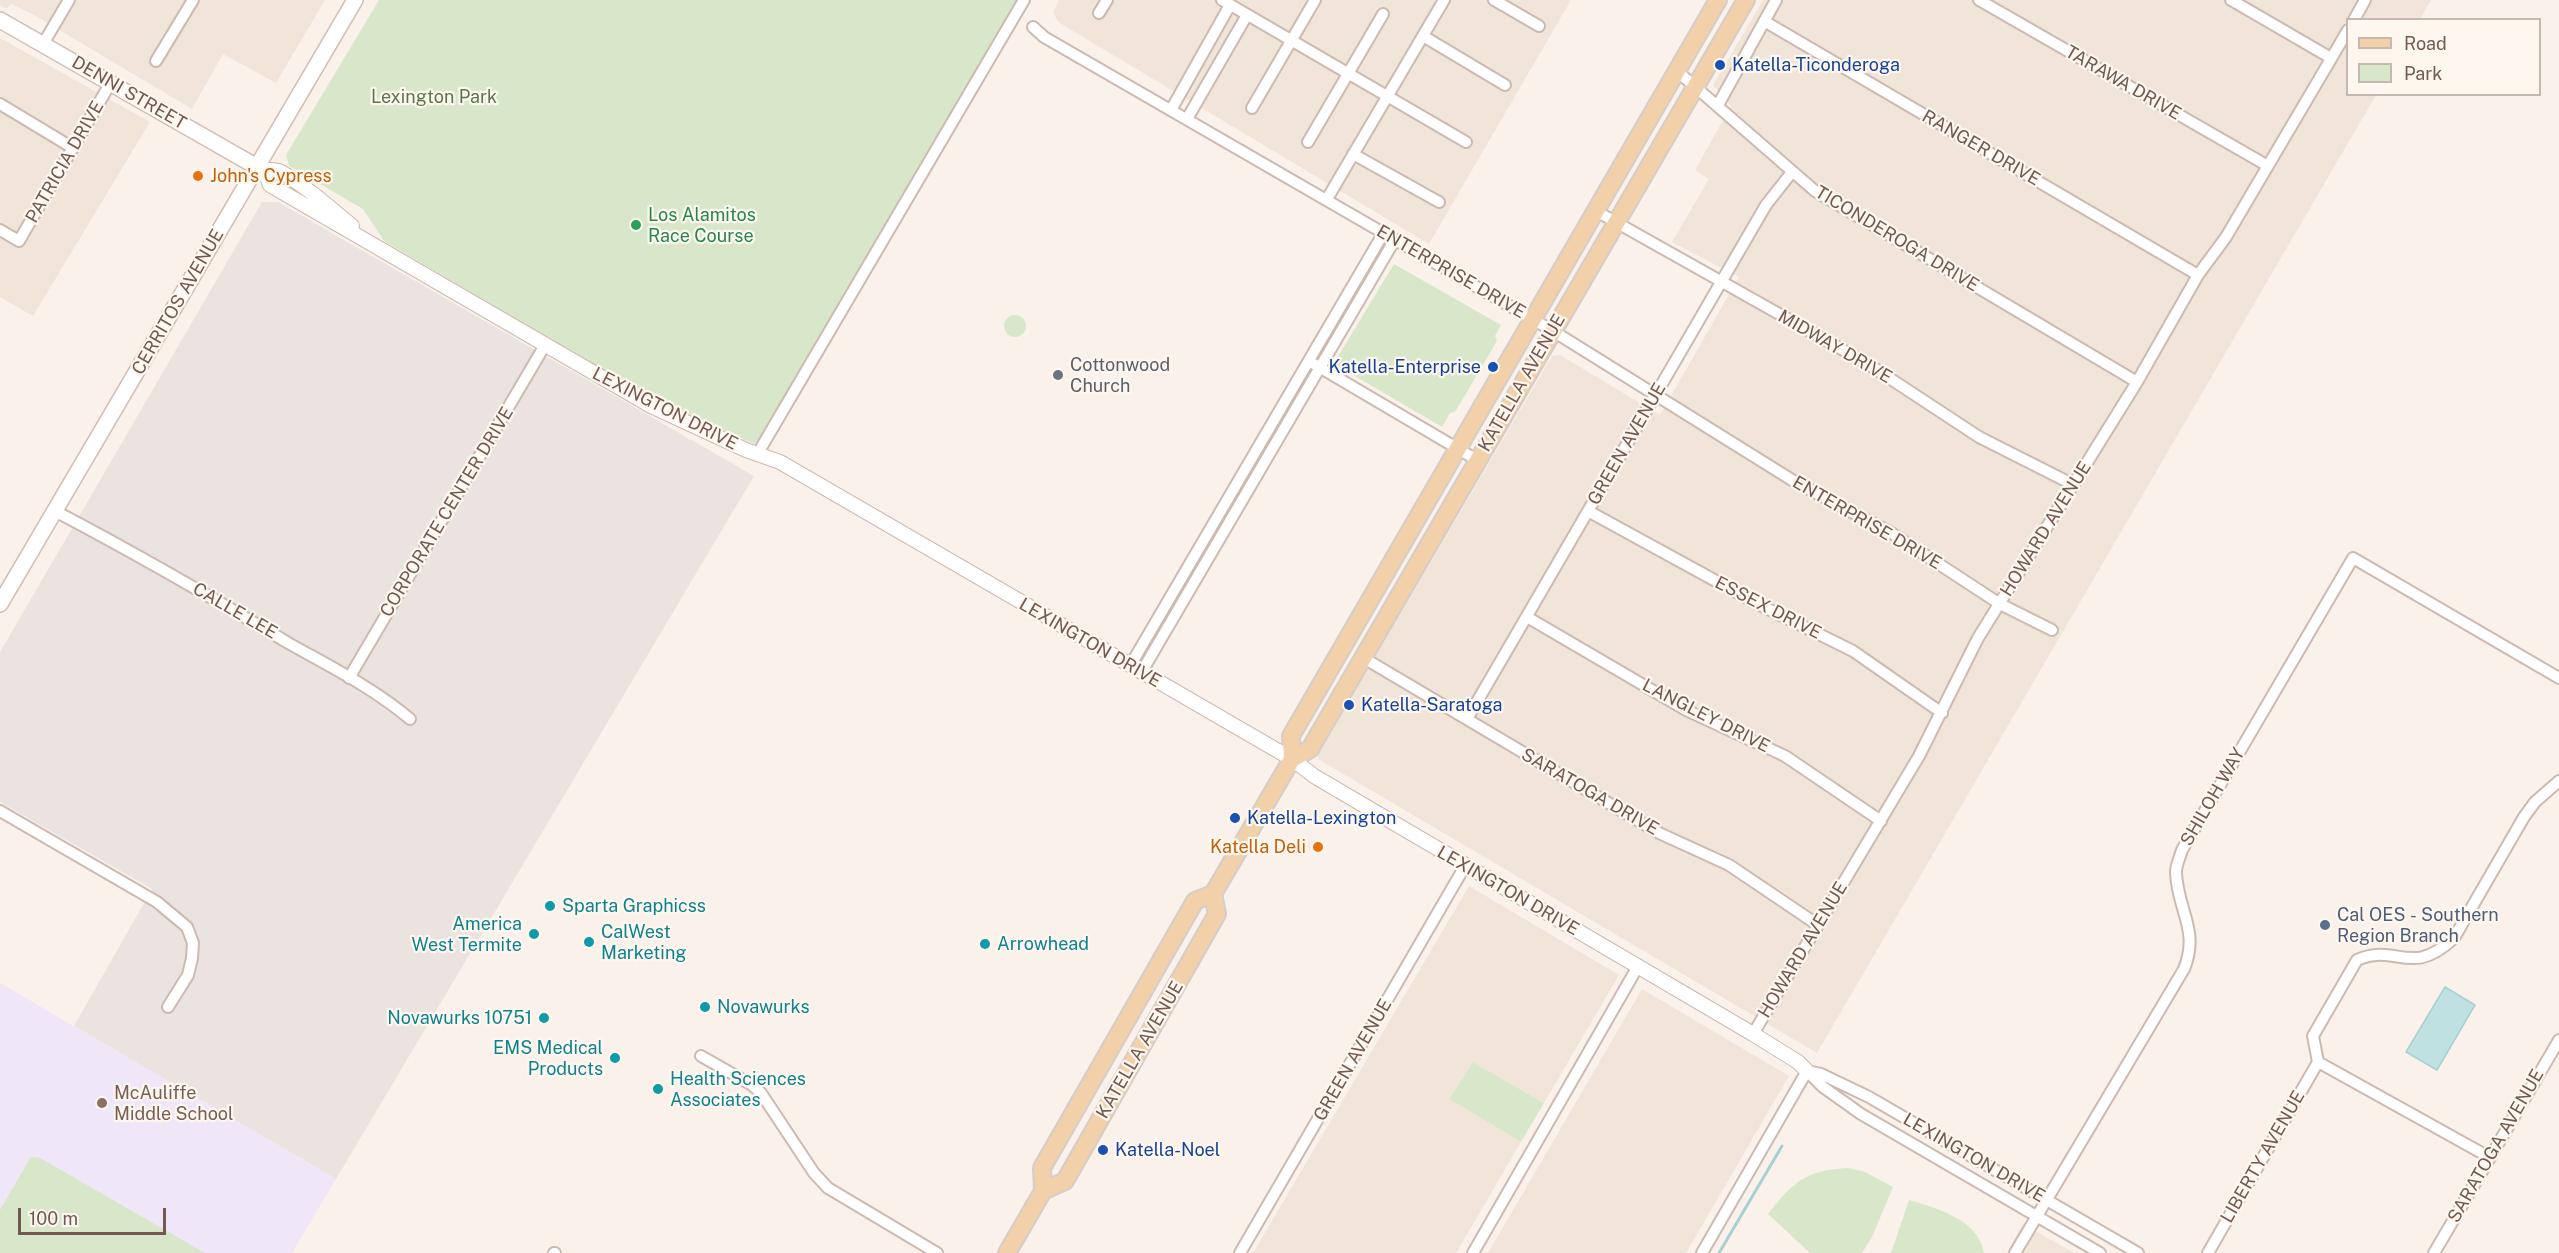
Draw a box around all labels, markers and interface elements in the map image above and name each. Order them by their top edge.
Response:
legend [2346,18,2541,96]
text: Road [2404,33,2447,54]
street label: TARAWA DRIVE [2061,41,2185,125]
street label: DENNI STREET [68,52,190,134]
place label: Katella-Ticonderoga [1732,54,1900,76]
marker: Katella-Ticonderoga [1713,58,1727,72]
text: Park [2404,63,2442,84]
park label: Lexington Park [371,86,497,108]
street label: PATRICIA DRIVE [21,97,109,227]
street label: RANGER DRIVE [1918,105,2044,191]
place label: John's Cypress [210,165,332,187]
marker: John's Cypress [191,169,205,183]
street label: TICONDEROGA DRIVE [1811,182,1983,296]
place label: Los Alamitos Race Course [648,204,756,246]
marker: Los Alamitos Race Course [629,218,643,232]
street label: ENTERPRISE DRIVE [1373,221,1529,323]
street label: CERRITOS AVENUE [127,225,229,379]
street label: MIDWAY DRIVE [1774,306,1896,388]
street label: KATELLA AVENUE [1474,310,1570,456]
place label: Cottonwood Church [1070,354,1170,397]
place label: Katella-Enterprise [1329,356,1481,378]
marker: Katella-Enterprise [1486,360,1500,374]
street label: LEXINGTON DRIVE [589,363,741,455]
marker: Cottonwood Church [1051,368,1065,382]
street label: GREEN AVENUE [1583,379,1671,509]
street label: CORPORATE CENTER DRIVE [376,403,518,621]
street label: HOWARD AVENUE [1996,458,2096,600]
street label: ENTERPRISE DRIVE [1789,472,1945,574]
street label: ESSEX DRIVE [1711,572,1825,644]
street label: CALLE LEE [189,578,281,644]
street label: LEXINGTON DRIVE [1015,594,1165,692]
street label: LANGLEY DRIVE [1639,674,1773,758]
place label: Katella-Saratoga [1361,694,1503,716]
marker: Katella-Saratoga [1342,698,1356,712]
street label: SARATOGA DRIVE [1517,744,1663,840]
street label: SHILOH WAY [2176,744,2250,850]
place label: Katella-Lexington [1247,807,1396,829]
marker: Katella-Lexington [1228,811,1242,825]
place label: Katella Deli [1210,836,1306,858]
marker: Katella Deli [1311,840,1325,854]
street label: LEXINGTON DRIVE [1433,842,1583,940]
street label: HOWARD AVENUE [1754,878,1852,1022]
place label: Sparta Graphicss [562,895,706,917]
marker: Sparta Graphicss [543,899,557,913]
place label: Cal OES - Southern Region Branch [2337,904,2499,946]
place label: America West Termite [412,913,522,956]
marker: Cal OES - Southern Region Branch [2318,918,2332,932]
place label: CalWest Marketing [601,921,687,964]
marker: America West Termite [527,927,541,941]
place label: Arrowhead [997,933,1089,955]
marker: CalWest Marketing [582,935,596,949]
marker: Arrowhead [978,937,992,951]
street label: KATELLA AVENUE [1092,977,1188,1123]
street label: GREEN AVENUE [1309,995,1397,1125]
place label: Novawurks [717,996,810,1018]
marker: Novawurks [698,1000,712,1014]
place label: Novawurks 10751 [387,1007,532,1029]
marker: Novawurks 10751 [537,1011,551,1025]
place label: EMS Medical Products [493,1037,603,1080]
marker: EMS Medical Products [608,1051,622,1065]
street label: SARATOGA AVENUE [2443,1065,2549,1227]
place label: Health Sciences Associates [670,1068,806,1110]
place label: McAuliffe Middle School [114,1082,233,1124]
marker: Health Sciences Associates [651,1082,665,1096]
street label: LIBERTY AVENUE [2216,1087,2310,1227]
marker: McAuliffe Middle School [95,1096,109,1110]
street label: LEXINGTON DRIVE [1899,1109,2049,1207]
place label: Katella-Noel [1115,1139,1220,1161]
marker: Katella-Noel [1096,1143,1110,1157]
scale bar [21,1196,170,1234]
text: 100 m [29,1208,78,1229]

